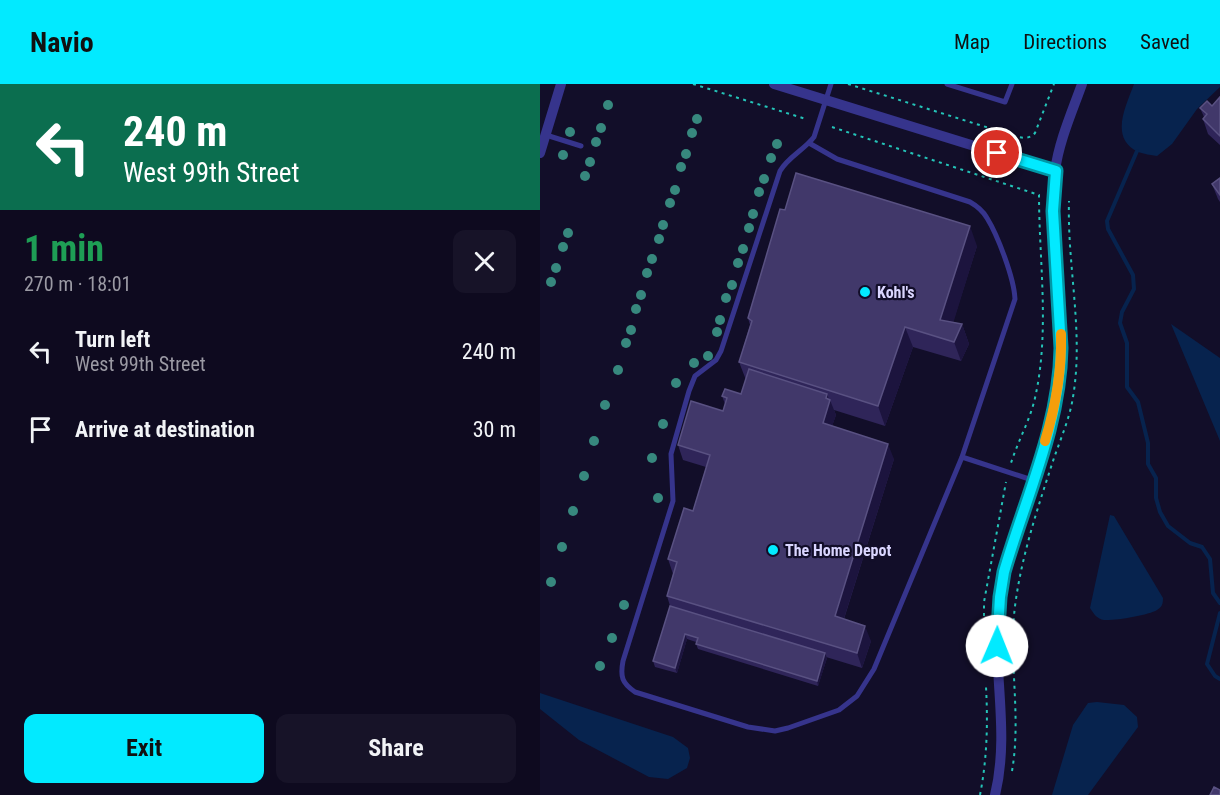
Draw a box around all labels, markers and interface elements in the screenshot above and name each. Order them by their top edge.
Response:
text: Navio [30,26,94,59]
text: Map [954,30,990,54]
text: Directions [1023,30,1107,54]
text: Saved [1140,30,1190,54]
text: 240 m [123,107,228,156]
icon: left [24,108,102,186]
pin [971,127,1022,178]
icon: arrive [980,136,1013,169]
text: West 99th Street [123,157,299,189]
text: 1 min [24,228,104,270]
button: close [453,230,516,293]
text: 270 m · 18:01 [24,272,131,296]
place label: Kohl's [877,283,915,302]
marker: Kohl's [858,285,872,299]
text: Turn left [75,327,150,352]
icon: left [24,335,57,368]
text: 240 m [462,339,516,364]
text: West 99th Street [75,352,206,376]
icon: arrive [24,413,57,446]
text: Arrive at destination [75,417,255,442]
text: 30 m [473,417,516,442]
place label: The Home Depot [785,541,891,560]
marker: The Home Depot [766,543,780,557]
position arrow [965,614,1029,678]
button: Exit [24,714,264,783]
button: Share [276,714,516,783]

